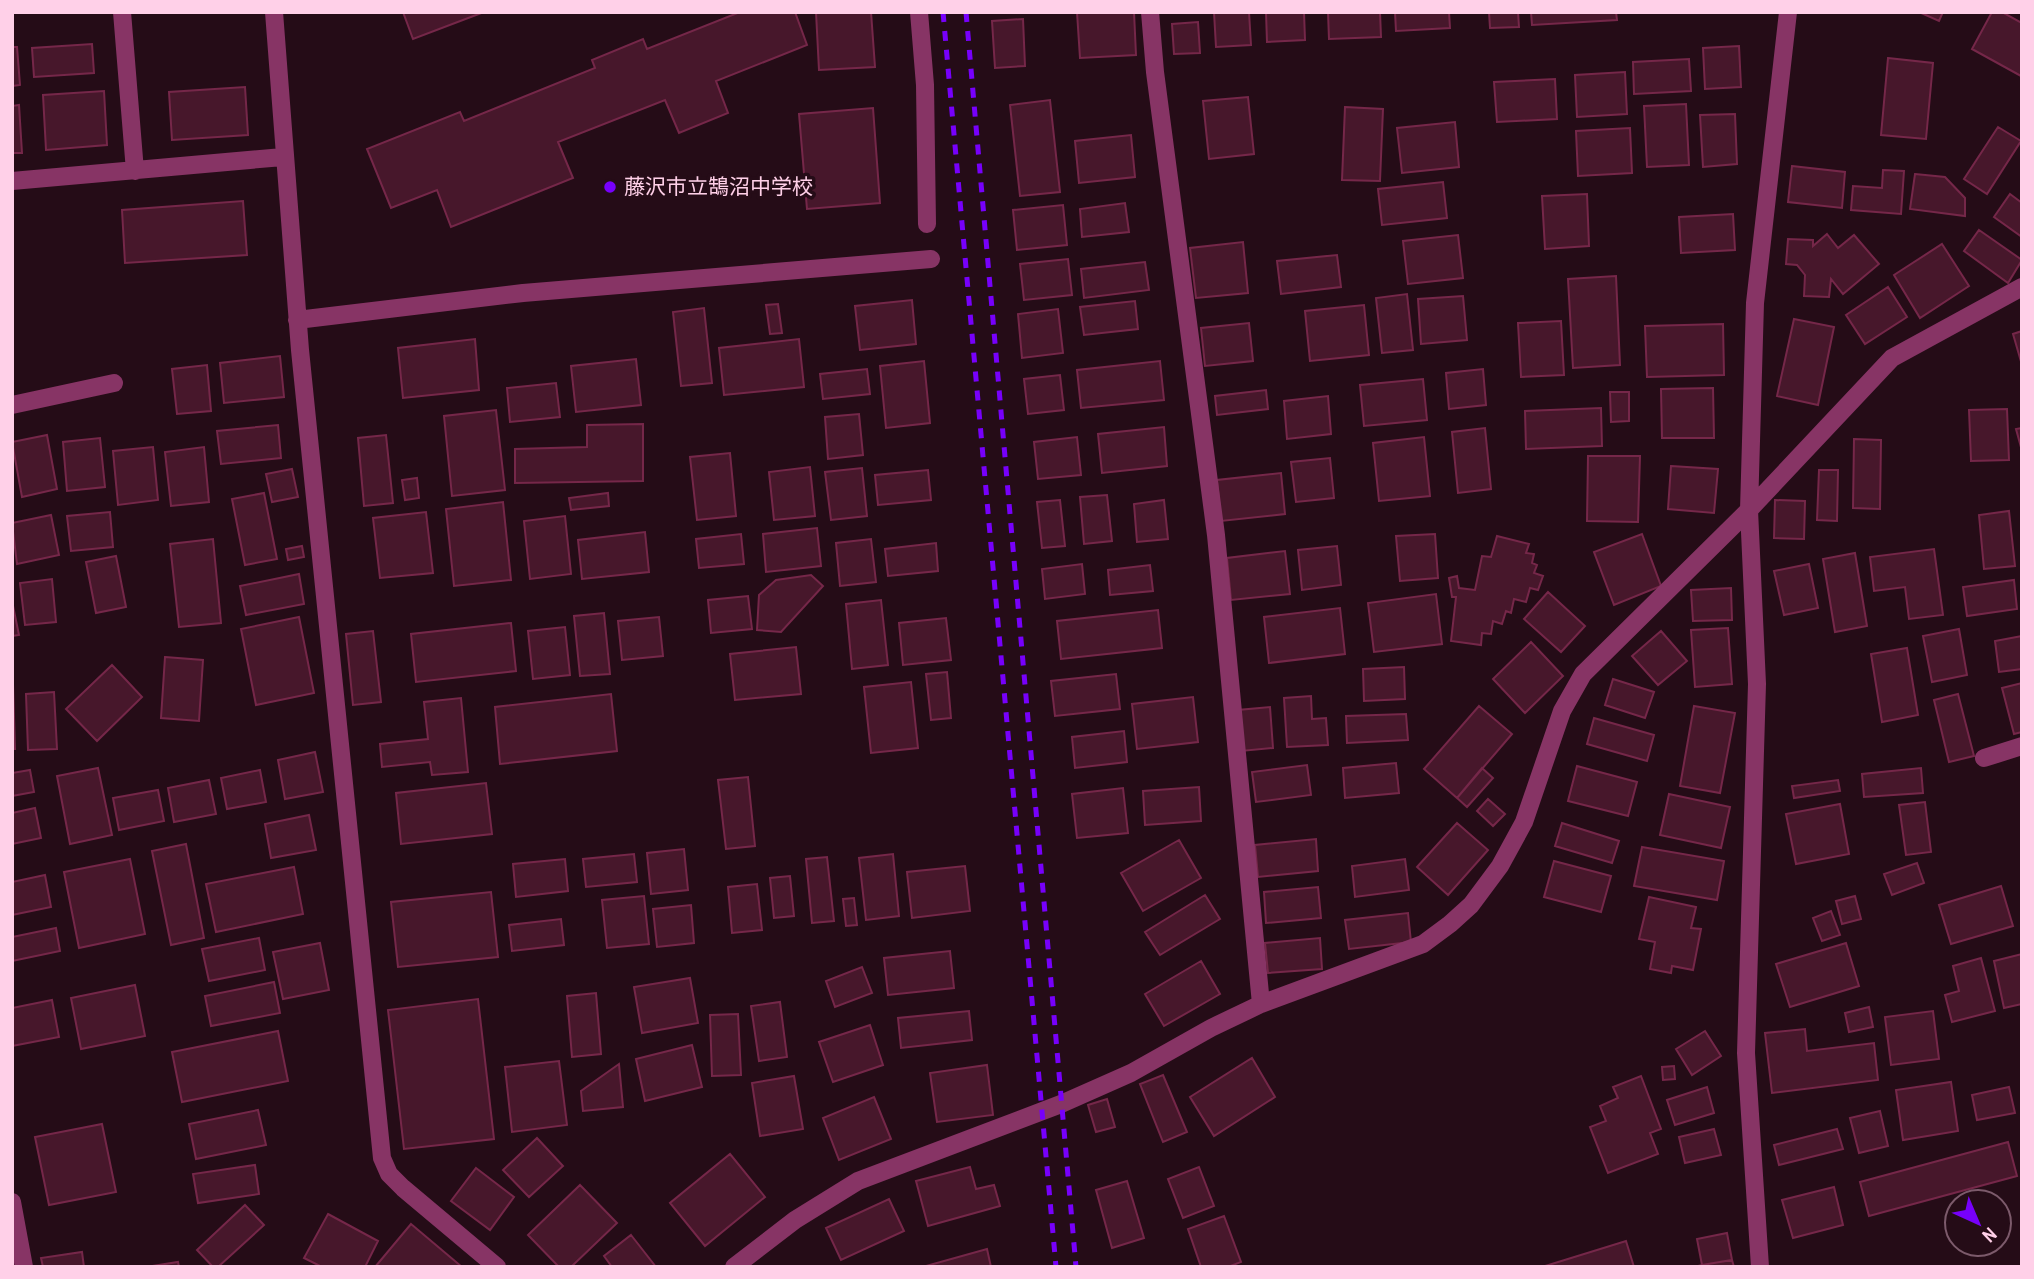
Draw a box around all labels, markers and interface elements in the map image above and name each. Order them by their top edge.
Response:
place label: 藤沢市立鵠沼中学校 [624,172,813,201]
marker: 藤沢市立鵠沼中学校 [602,179,618,195]
north arrow [1943,1188,2013,1258]
text: N [1977,1222,2003,1248]

